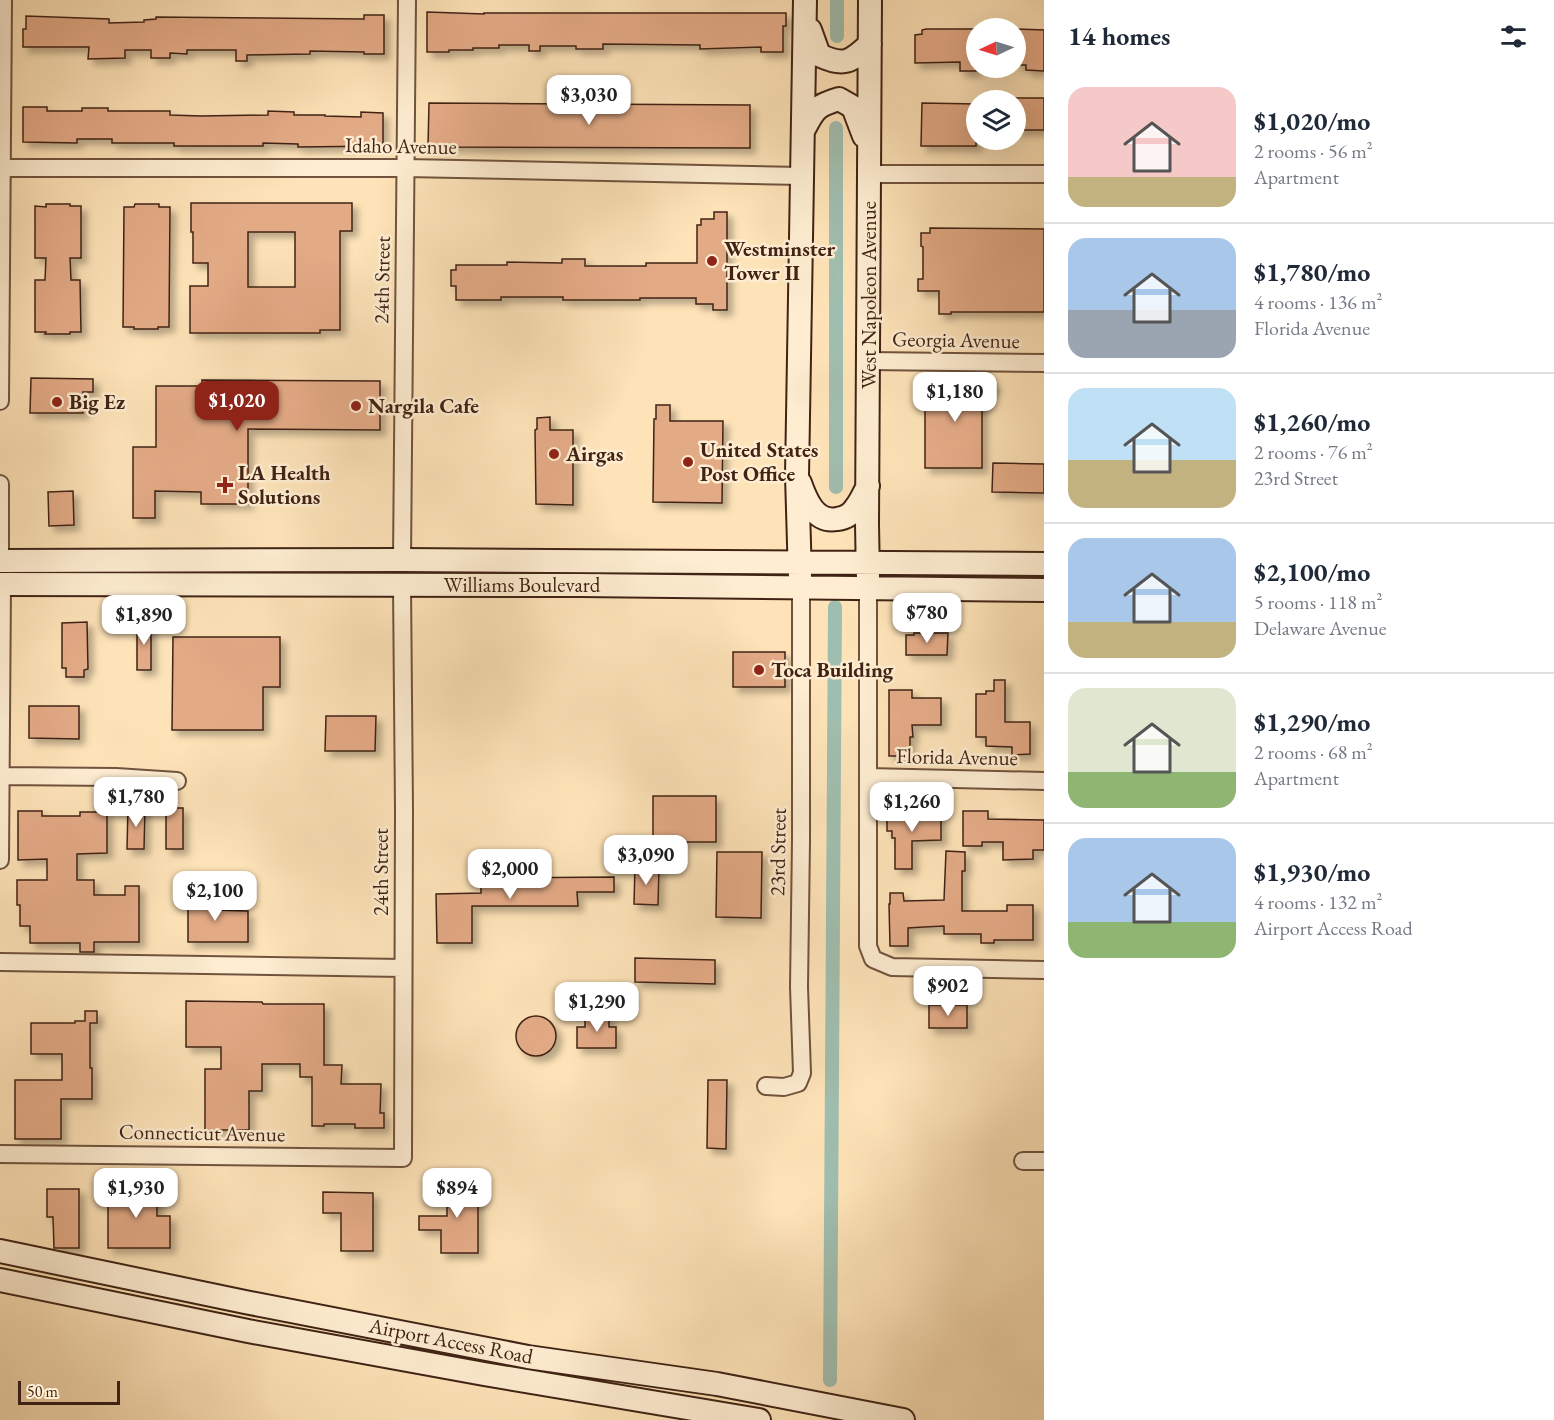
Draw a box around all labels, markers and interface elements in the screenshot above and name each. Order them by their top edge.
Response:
north arrow [966,18,1026,78]
map controls [966,18,1026,150]
text: 14 homes [1068,19,1170,53]
icon: filters [1497,20,1530,53]
pin: $3,030 [540,75,638,126]
text: $3,030 [561,81,617,107]
button: layers [966,90,1026,150]
text: $1,020/mo [1254,104,1370,138]
icon: home [1116,111,1188,183]
street label: Idaho Avenue [345,131,457,160]
text: 2 rooms · 56 m² [1254,138,1373,164]
text: Apartment [1254,164,1339,190]
street label: West Napoleon Avenue [855,201,882,389]
street label: 24th Street [367,235,396,324]
place label: Westminster Tower II [724,235,835,286]
marker: Westminster Tower II [705,254,719,268]
text: $1,780/mo [1254,255,1370,289]
icon: home [1116,262,1188,334]
text: 4 rooms · 136 m² [1254,289,1382,315]
text: Florida Avenue [1254,315,1370,341]
street label: Georgia Avenue [892,325,1020,354]
pin: $1,180 [906,372,1004,423]
text: $1,180 [927,378,983,404]
pin: $1,020 [188,381,286,432]
text: $1,020 [209,387,265,413]
place label: Big Ez [69,388,125,415]
place label: Nargila Cafe [368,392,479,419]
marker: Big Ez [50,395,64,409]
marker: Nargila Cafe [349,399,363,413]
text: $1,260/mo [1254,405,1370,439]
icon: home [1116,412,1188,484]
place label: United States Post Office [700,436,818,487]
text: 2 rooms · 76 m² [1254,439,1373,465]
place label: Airgas [565,440,623,467]
marker: Airgas [547,447,561,461]
marker: United States Post Office [681,455,695,469]
place label: LA Health Solutions [238,459,331,510]
text: 23rd Street [1254,465,1338,491]
marker: LA Health Solutions [216,476,234,494]
text: $2,100/mo [1254,555,1370,589]
icon: home [1116,562,1188,634]
street label: Williams Boulevard [444,571,601,598]
text: 5 rooms · 118 m² [1254,589,1382,615]
pin: $780 [891,593,963,644]
pin: $1,890 [95,595,193,646]
text: $780 [907,599,947,625]
text: $1,890 [116,601,172,627]
text: Delaware Avenue [1254,615,1387,641]
place label: Toca Building [771,656,894,683]
marker: Toca Building [752,663,766,677]
text: $1,290/mo [1254,705,1370,739]
icon: home [1116,712,1188,784]
text: 2 rooms · 68 m² [1254,739,1373,765]
street label: Florida Avenue [896,742,1018,771]
text: Apartment [1254,765,1339,791]
pin: $1,780 [87,777,185,828]
pin: $1,260 [863,782,961,833]
text: $1,780 [108,783,164,809]
text: $1,260 [884,788,940,814]
street label: 23rd Street [763,807,792,896]
street label: 24th Street [367,828,394,916]
pin: $3,090 [597,835,695,886]
text: $3,090 [618,841,674,867]
pin: $2,000 [461,849,559,900]
text: $2,000 [482,855,538,881]
text: $1,930/mo [1254,855,1370,889]
icon: home [1116,862,1188,934]
pin: $2,100 [166,871,264,922]
text: $2,100 [187,877,243,903]
text: 4 rooms · 132 m² [1254,889,1382,915]
text: Airport Access Road [1254,915,1413,941]
pin: $902 [912,966,984,1017]
text: $902 [928,972,968,998]
pin: $1,290 [548,982,646,1033]
text: $1,290 [569,988,625,1014]
street label: Connecticut Avenue [119,1118,285,1147]
pin: $1,930 [87,1168,185,1219]
pin: $894 [421,1168,493,1219]
text: $1,930 [108,1174,164,1200]
text: $894 [437,1174,477,1200]
street label: Airport Access Road [366,1311,536,1370]
scale bar [18,1378,120,1406]
text: 50 m [27,1381,58,1402]

